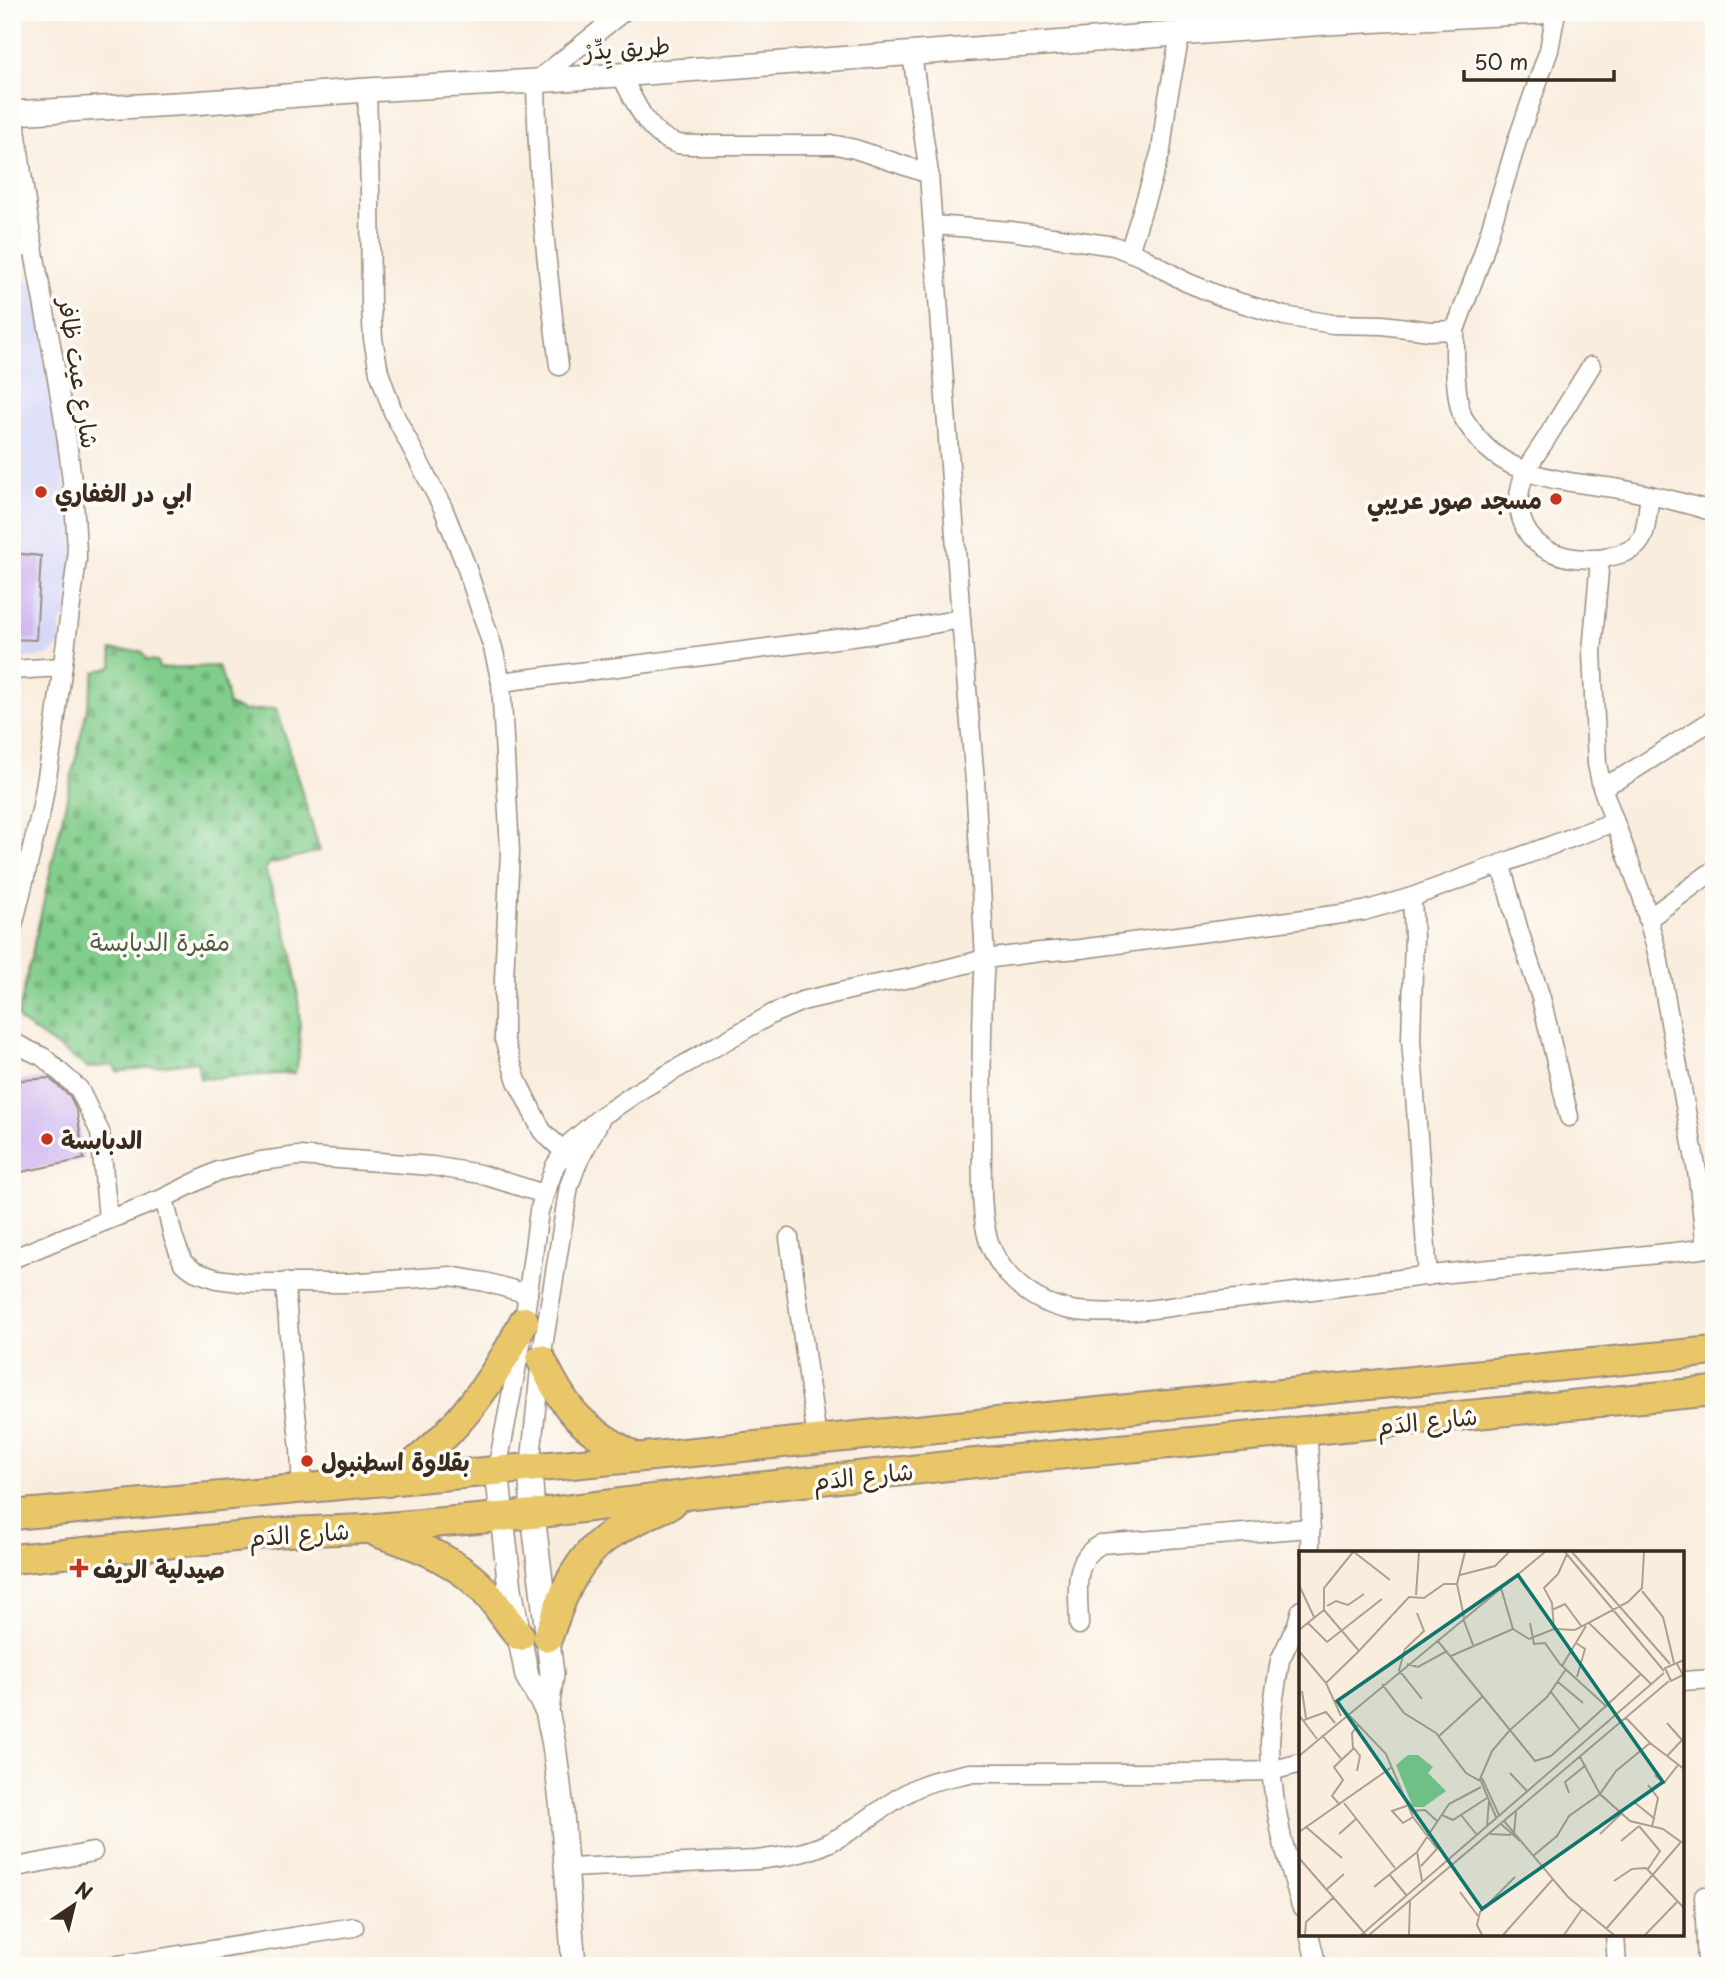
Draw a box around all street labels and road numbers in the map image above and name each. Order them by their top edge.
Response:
street label: طريق يِدِّرْ [581,26,672,71]
street label: شارع عيت ظافر [49,293,110,451]
street label: شارع الدَم [1375,1397,1479,1446]
street label: شارع الدَم [811,1452,915,1501]
street label: شارع الدَم [247,1512,351,1557]

